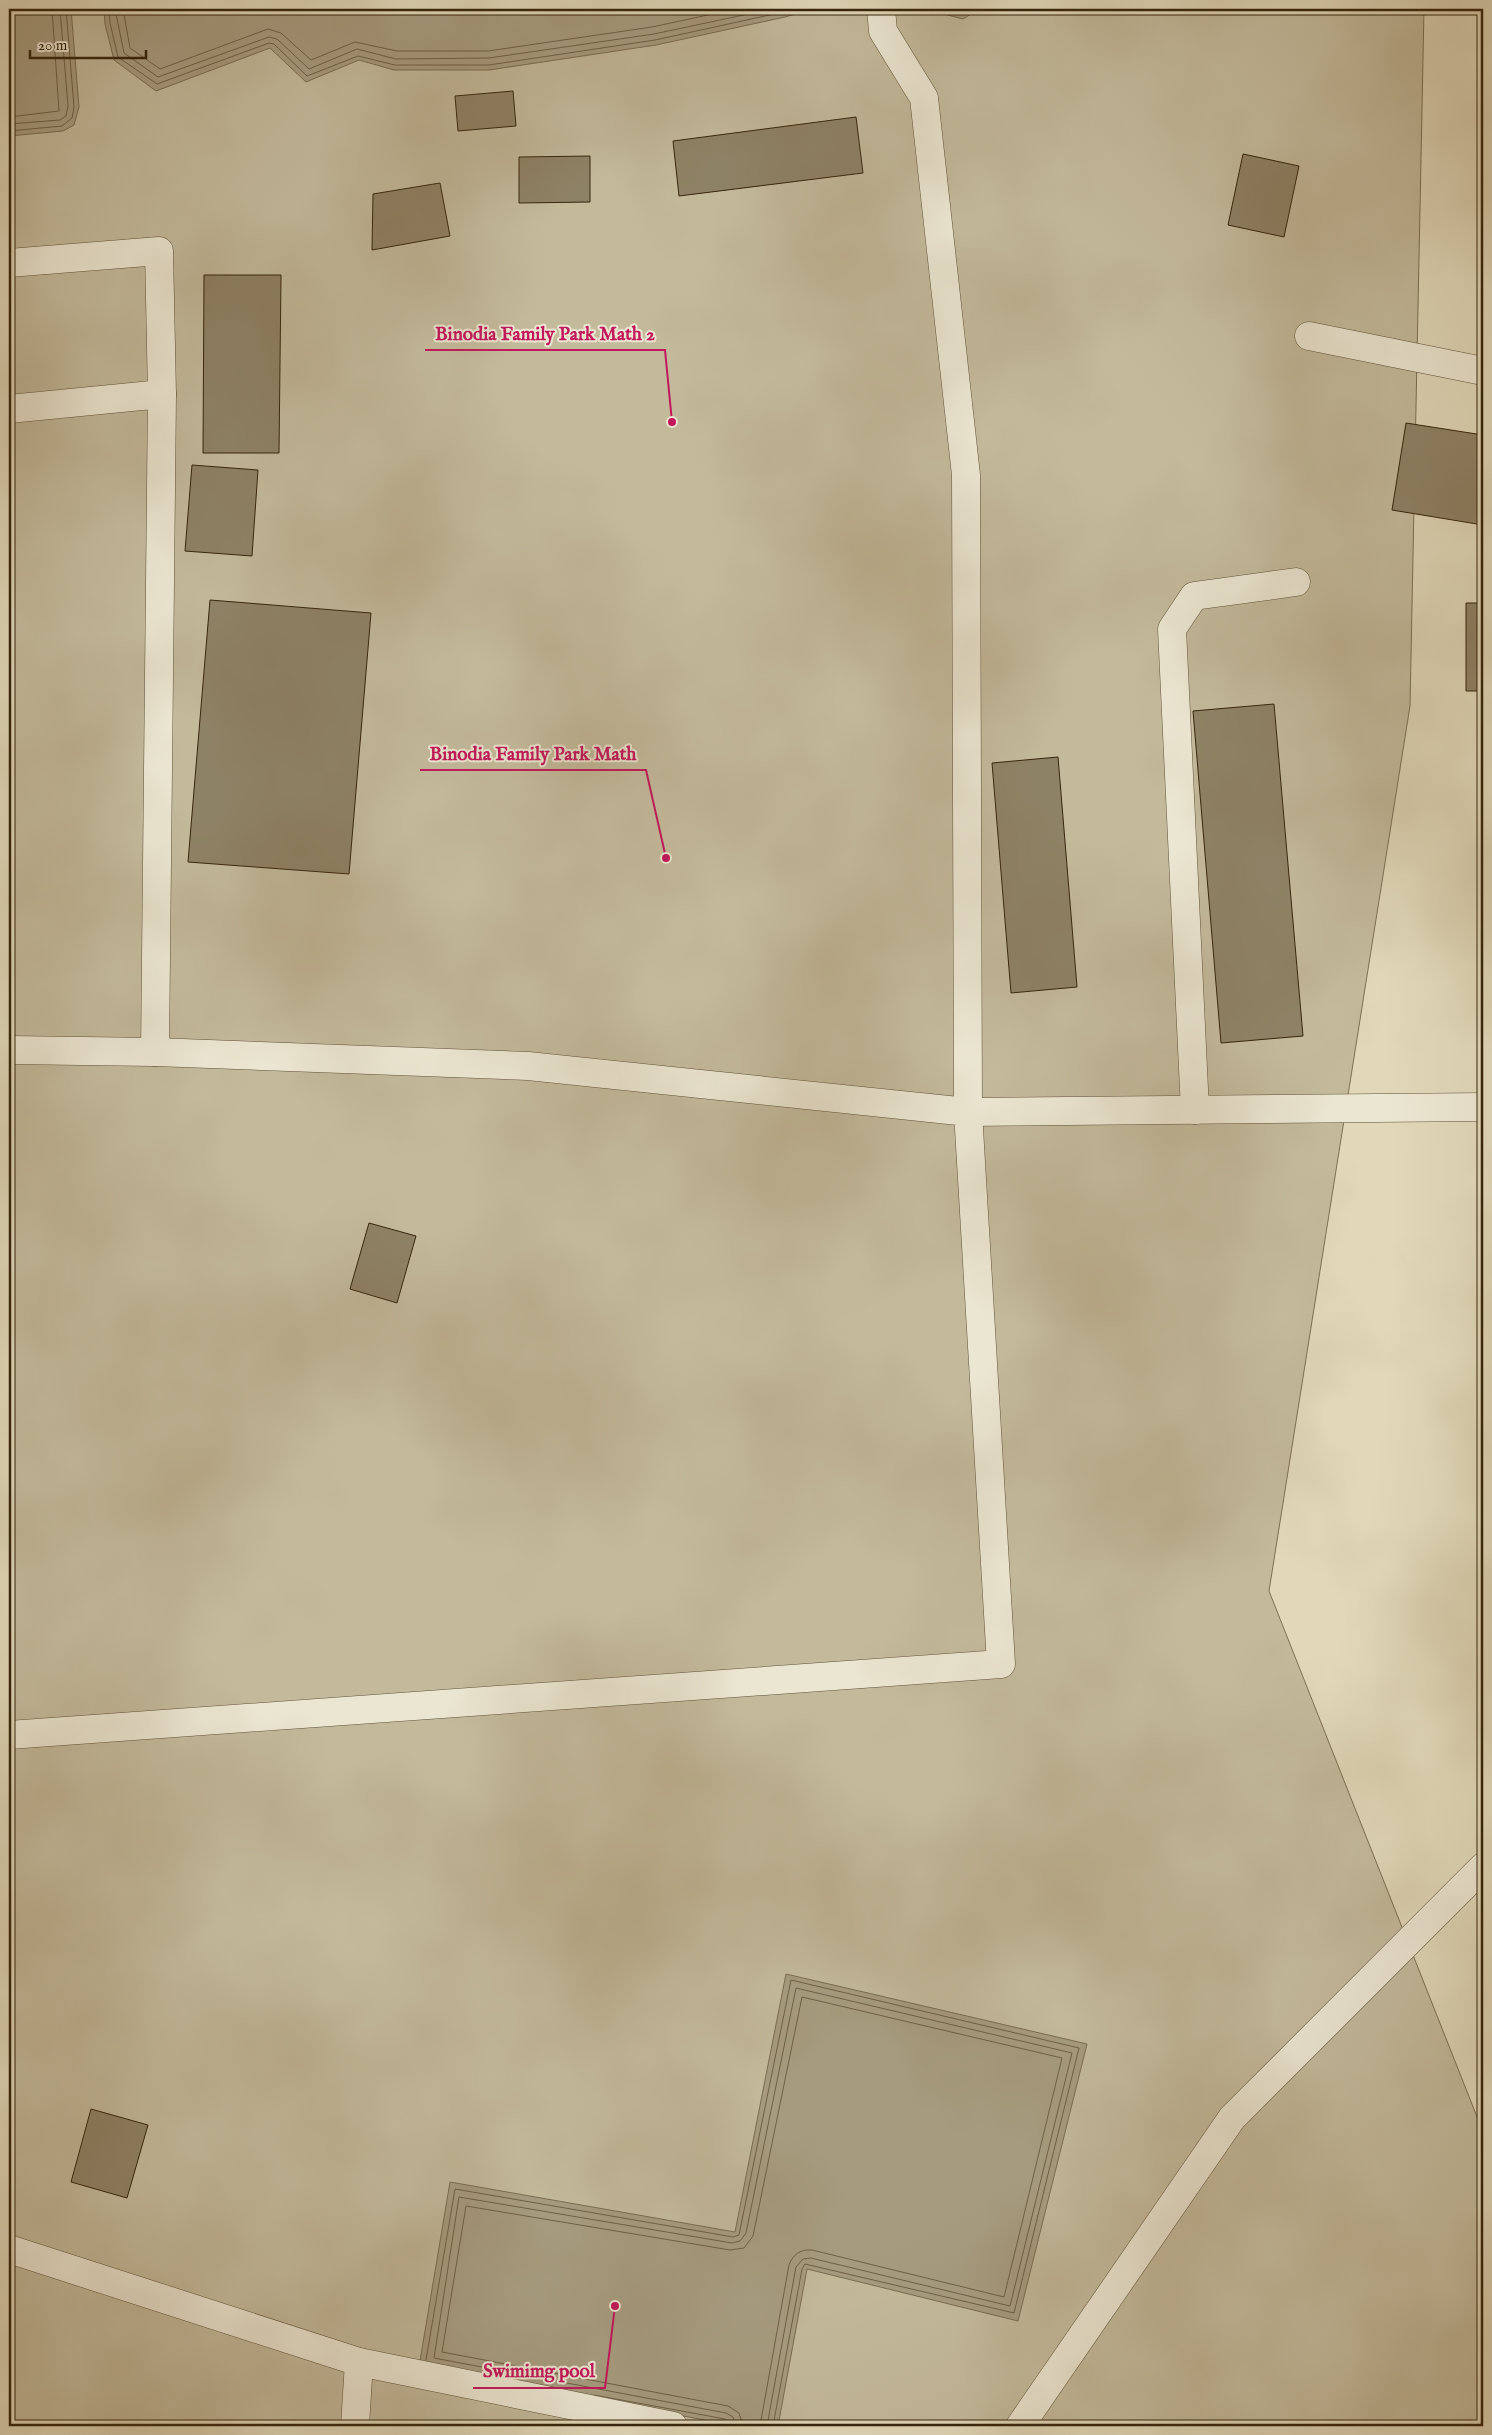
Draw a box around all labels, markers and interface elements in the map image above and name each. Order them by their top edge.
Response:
scale bar [30,28,146,60]
text: 20 m [38,36,68,55]
callout: Binodia Family Park Math 2 [425,316,665,350]
text: Binodia Family Park Math 2 [435,323,655,347]
callout: Binodia Family Park Math [420,736,646,770]
text: Binodia Family Park Math [430,743,637,767]
callout: Swimimg pool [473,2354,605,2388]
text: Swimimg pool [483,2360,596,2384]

